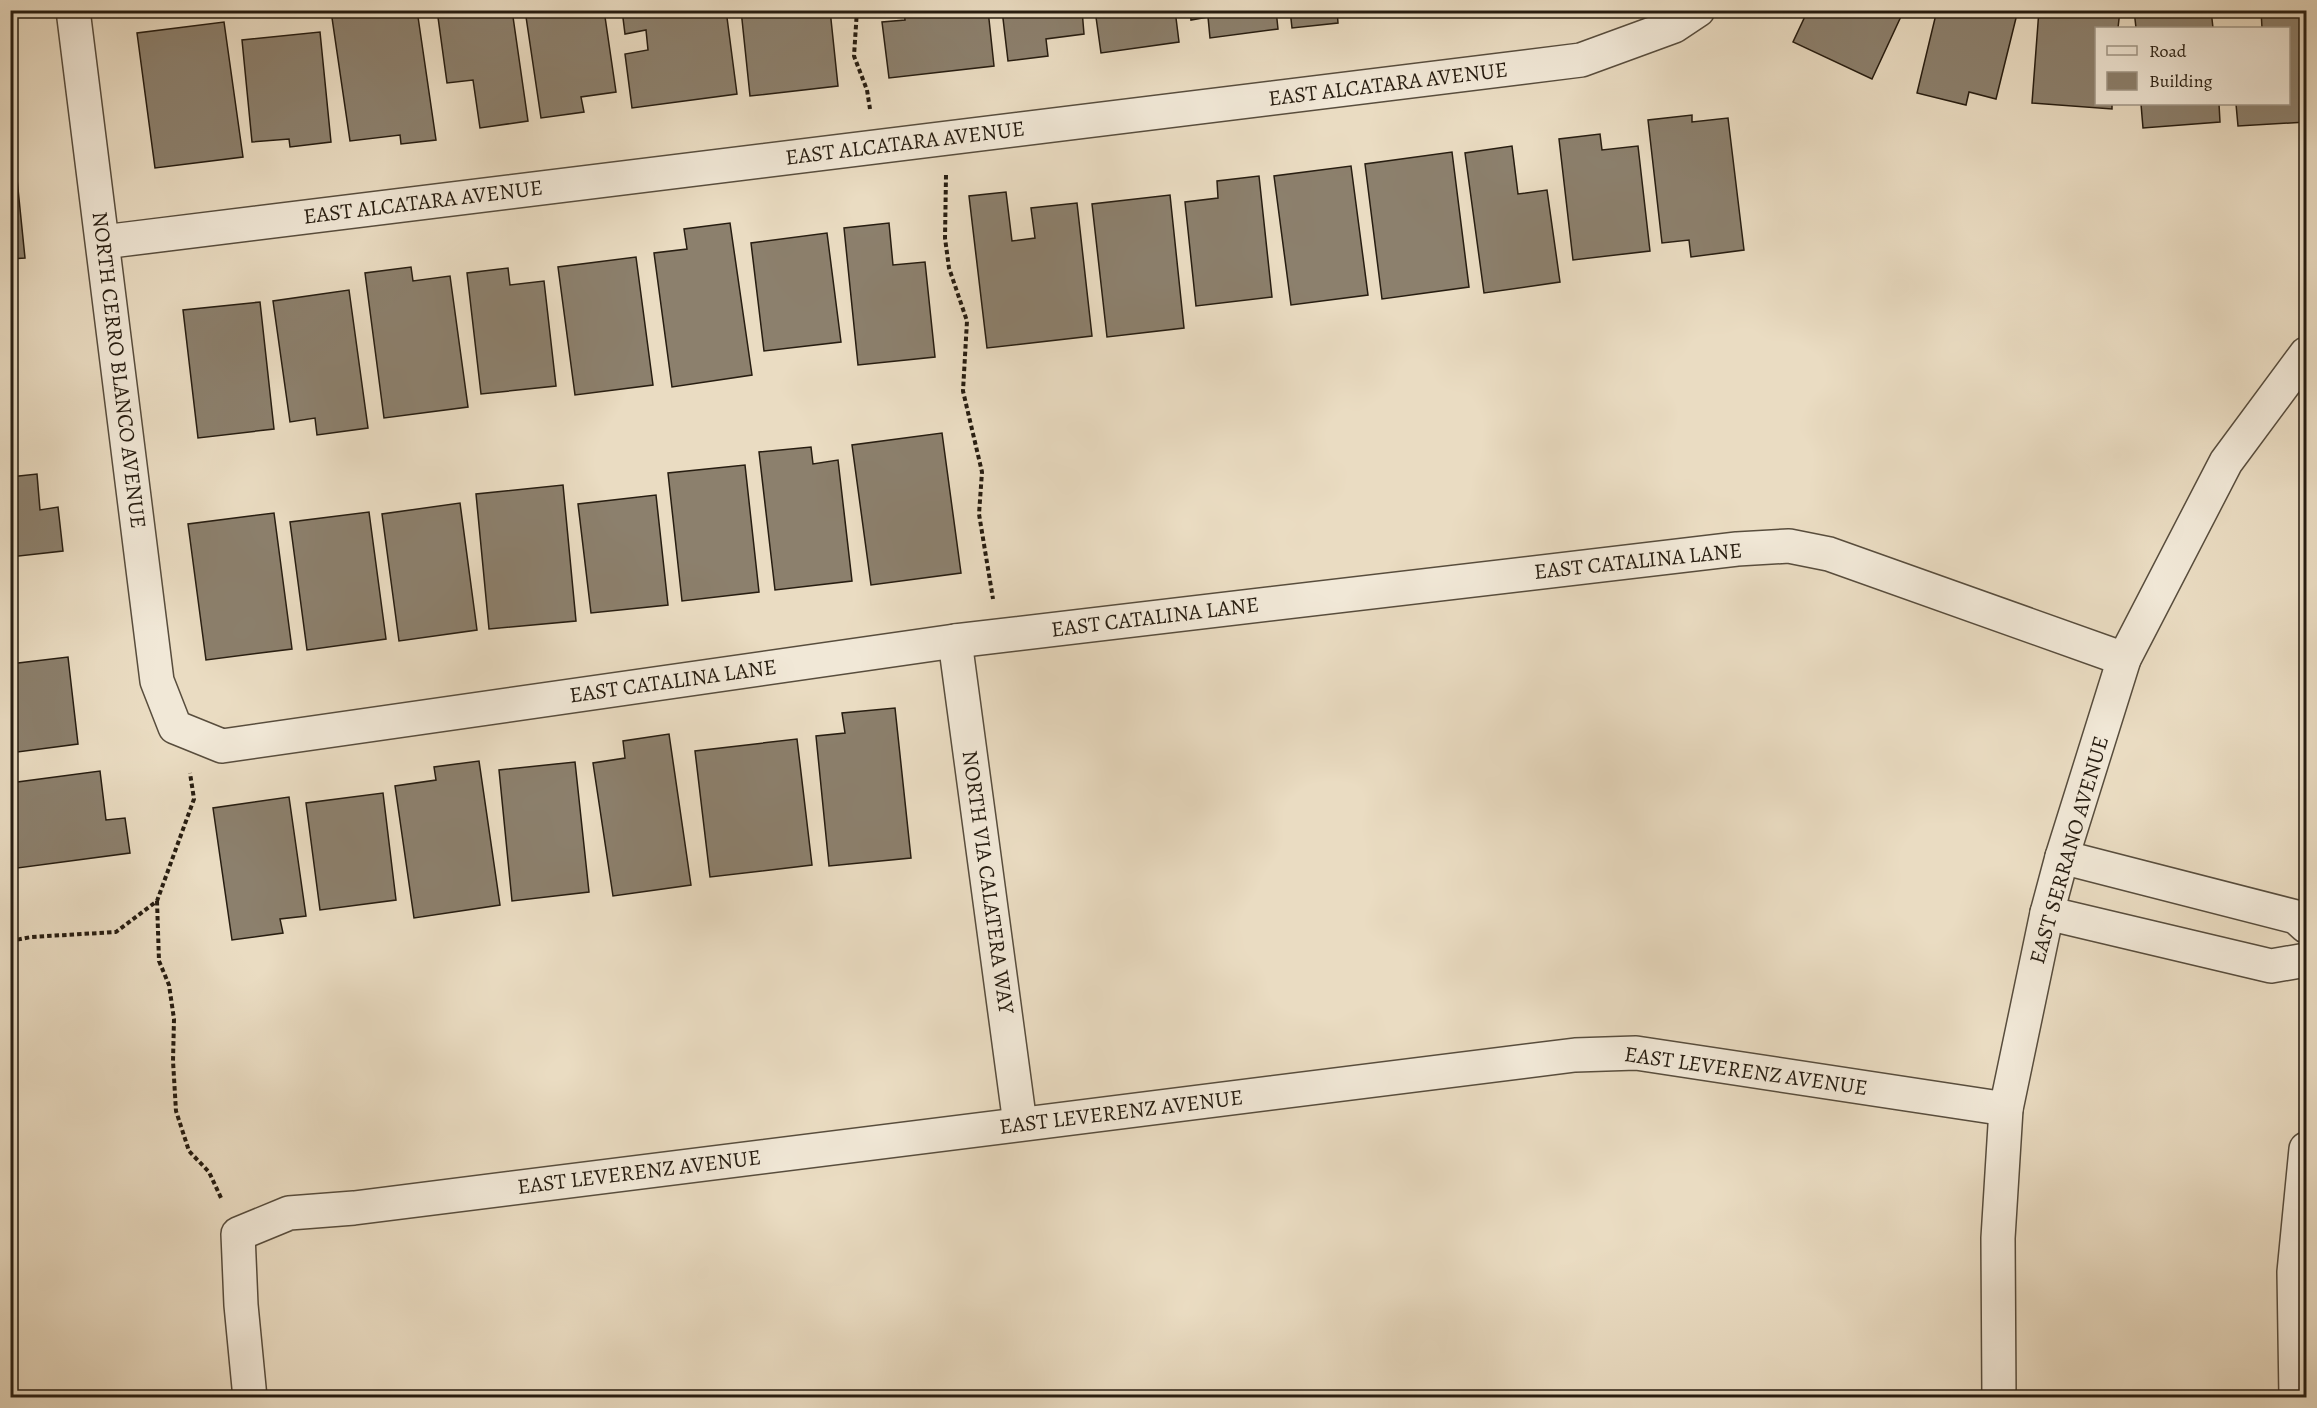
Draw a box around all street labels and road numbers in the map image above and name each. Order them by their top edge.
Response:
street label: EAST ALCATARA AVENUE [1267,54,1509,114]
street label: EAST ALCATARA AVENUE [784,113,1026,173]
street label: EAST ALCATARA AVENUE [302,172,544,232]
street label: NORTH CERRO BLANCO AVENUE [85,210,153,530]
street label: EAST CATALINA LANE [1532,535,1744,587]
street label: EAST CATALINA LANE [1049,589,1261,645]
street label: EAST CATALINA LANE [567,652,779,710]
street label: EAST SERRANO AVENUE [2022,733,2116,967]
street label: NORTH VIA CALATERA WAY [955,748,1021,1017]
street label: EAST LEVERENZ AVENUE [1622,1039,1870,1103]
street label: EAST LEVERENZ AVENUE [997,1082,1245,1142]
street label: EAST LEVERENZ AVENUE [515,1142,763,1202]

